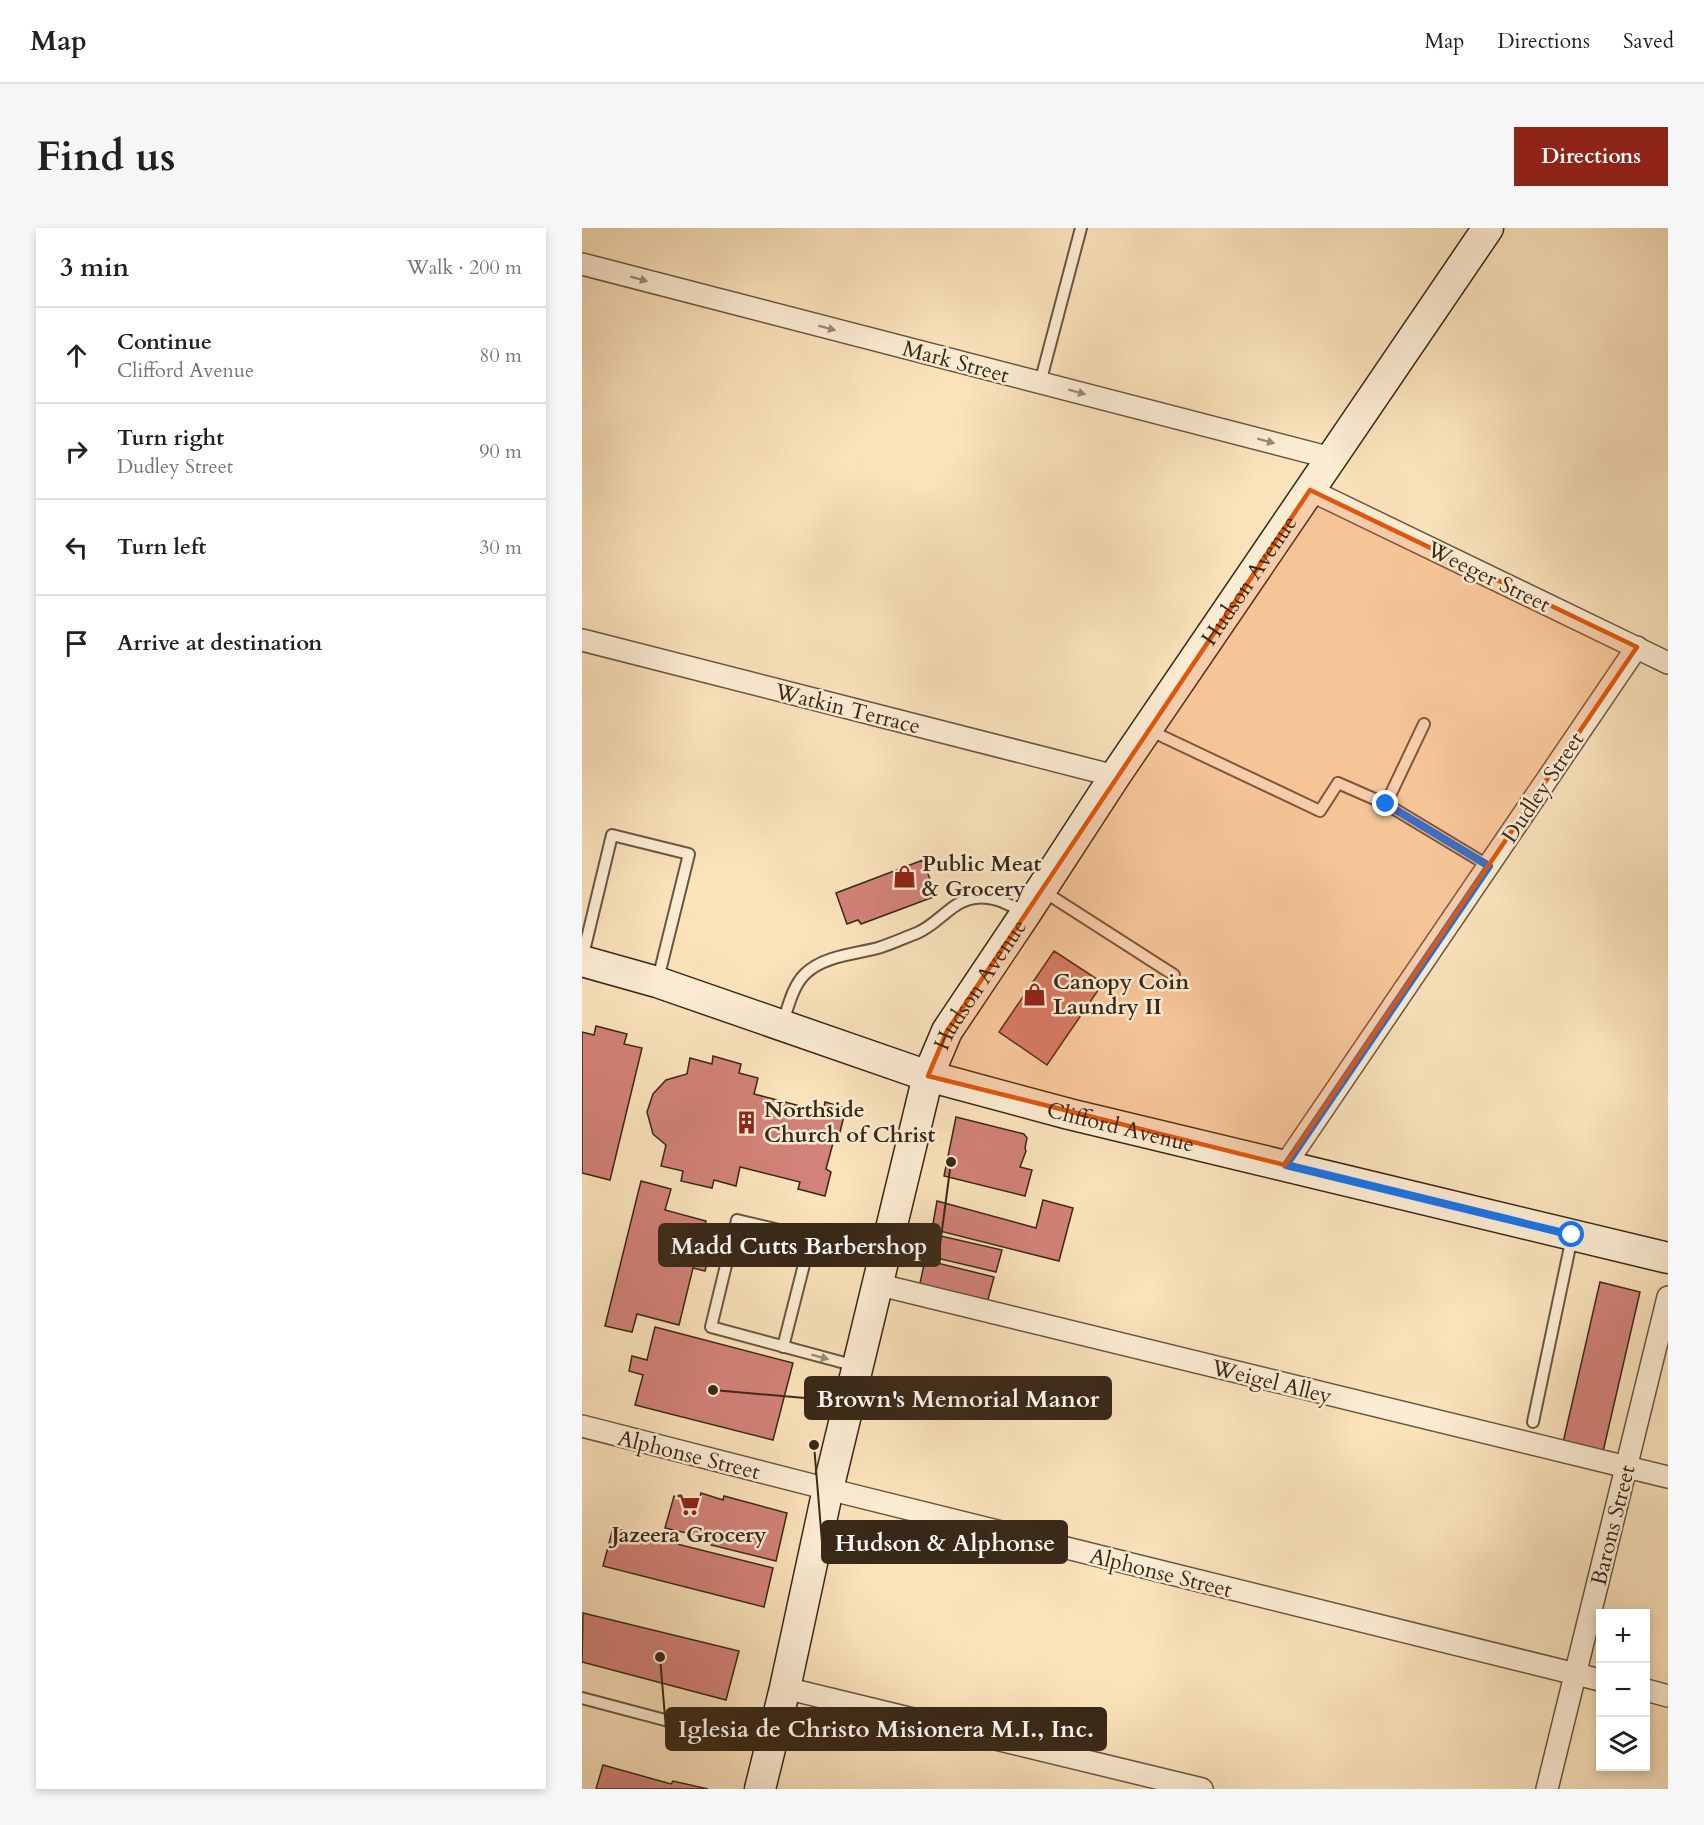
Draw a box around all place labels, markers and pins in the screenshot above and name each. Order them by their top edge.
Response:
place label: Public Meat & Grocery [922,849,1042,904]
shop icon: Public Meat & Grocery [891,863,917,889]
place label: Canopy Coin Laundry II [1053,967,1189,1022]
shop icon: Canopy Coin Laundry II [1022,981,1048,1007]
place label: Northside Church of Christ [764,1095,935,1150]
building icon: Northside Church of Christ [733,1109,759,1135]
callout: Madd Cutts Barbershop [659,1224,940,1266]
callout: Brown's Memorial Manor [805,1377,1111,1419]
supermarket icon: Jazeera Grocery [676,1492,702,1518]
place label: Jazeera Grocery [609,1520,767,1550]
callout: Hudson & Alphonse [822,1521,1067,1563]
callout: Iglesia de Christo Misionera M.I., Inc. [666,1708,1106,1750]

